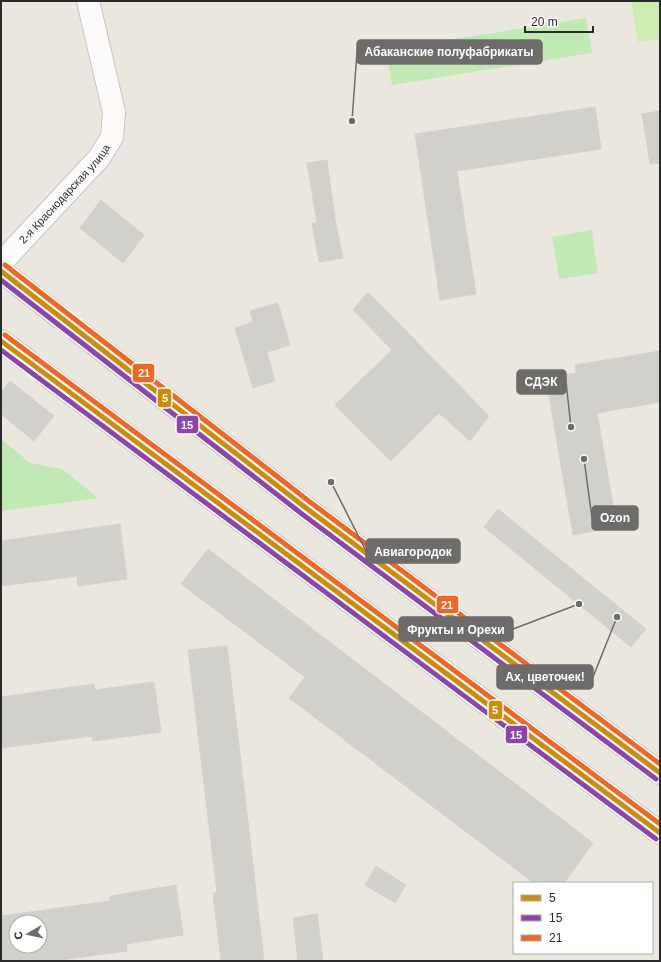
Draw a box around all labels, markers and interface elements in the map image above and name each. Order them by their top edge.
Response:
scale bar [525,8,593,34]
text: 20 m [531,15,558,29]
callout: Абаканские полуфабрикаты [357,40,542,64]
text: Абаканские полуфабрикаты [365,45,533,59]
street label: 2-я Краснодарская улица [17,141,113,246]
line badge: 21 [132,363,155,383]
text: 21 [138,367,150,379]
callout: СДЭК [517,370,566,394]
text: СДЭК [525,375,558,389]
line badge: 5 [157,388,172,408]
text: 5 [162,392,168,404]
line badge: 15 [176,415,199,434]
text: 15 [181,419,193,431]
callout: Ozon [592,506,638,530]
text: Ozon [600,511,630,525]
callout: Авиагородок [366,539,460,563]
text: Авиагородок [374,545,453,559]
line badge: 21 [436,595,459,614]
text: 21 [441,599,453,611]
callout: Фрукты и Орехи [399,617,513,641]
text: Фрукты и Орехи [407,623,505,637]
callout: Ах, цветочек! [497,665,593,689]
text: Ах, цветочек! [505,670,585,684]
line badge: 5 [488,700,503,720]
text: 5 [492,704,498,716]
line badge: 15 [505,725,528,744]
text: 15 [510,729,522,741]
legend [513,882,653,954]
text: 5 [549,891,556,905]
text: 15 [549,911,563,925]
north arrow [8,914,48,954]
text: С [12,931,25,940]
text: 21 [549,931,563,945]

